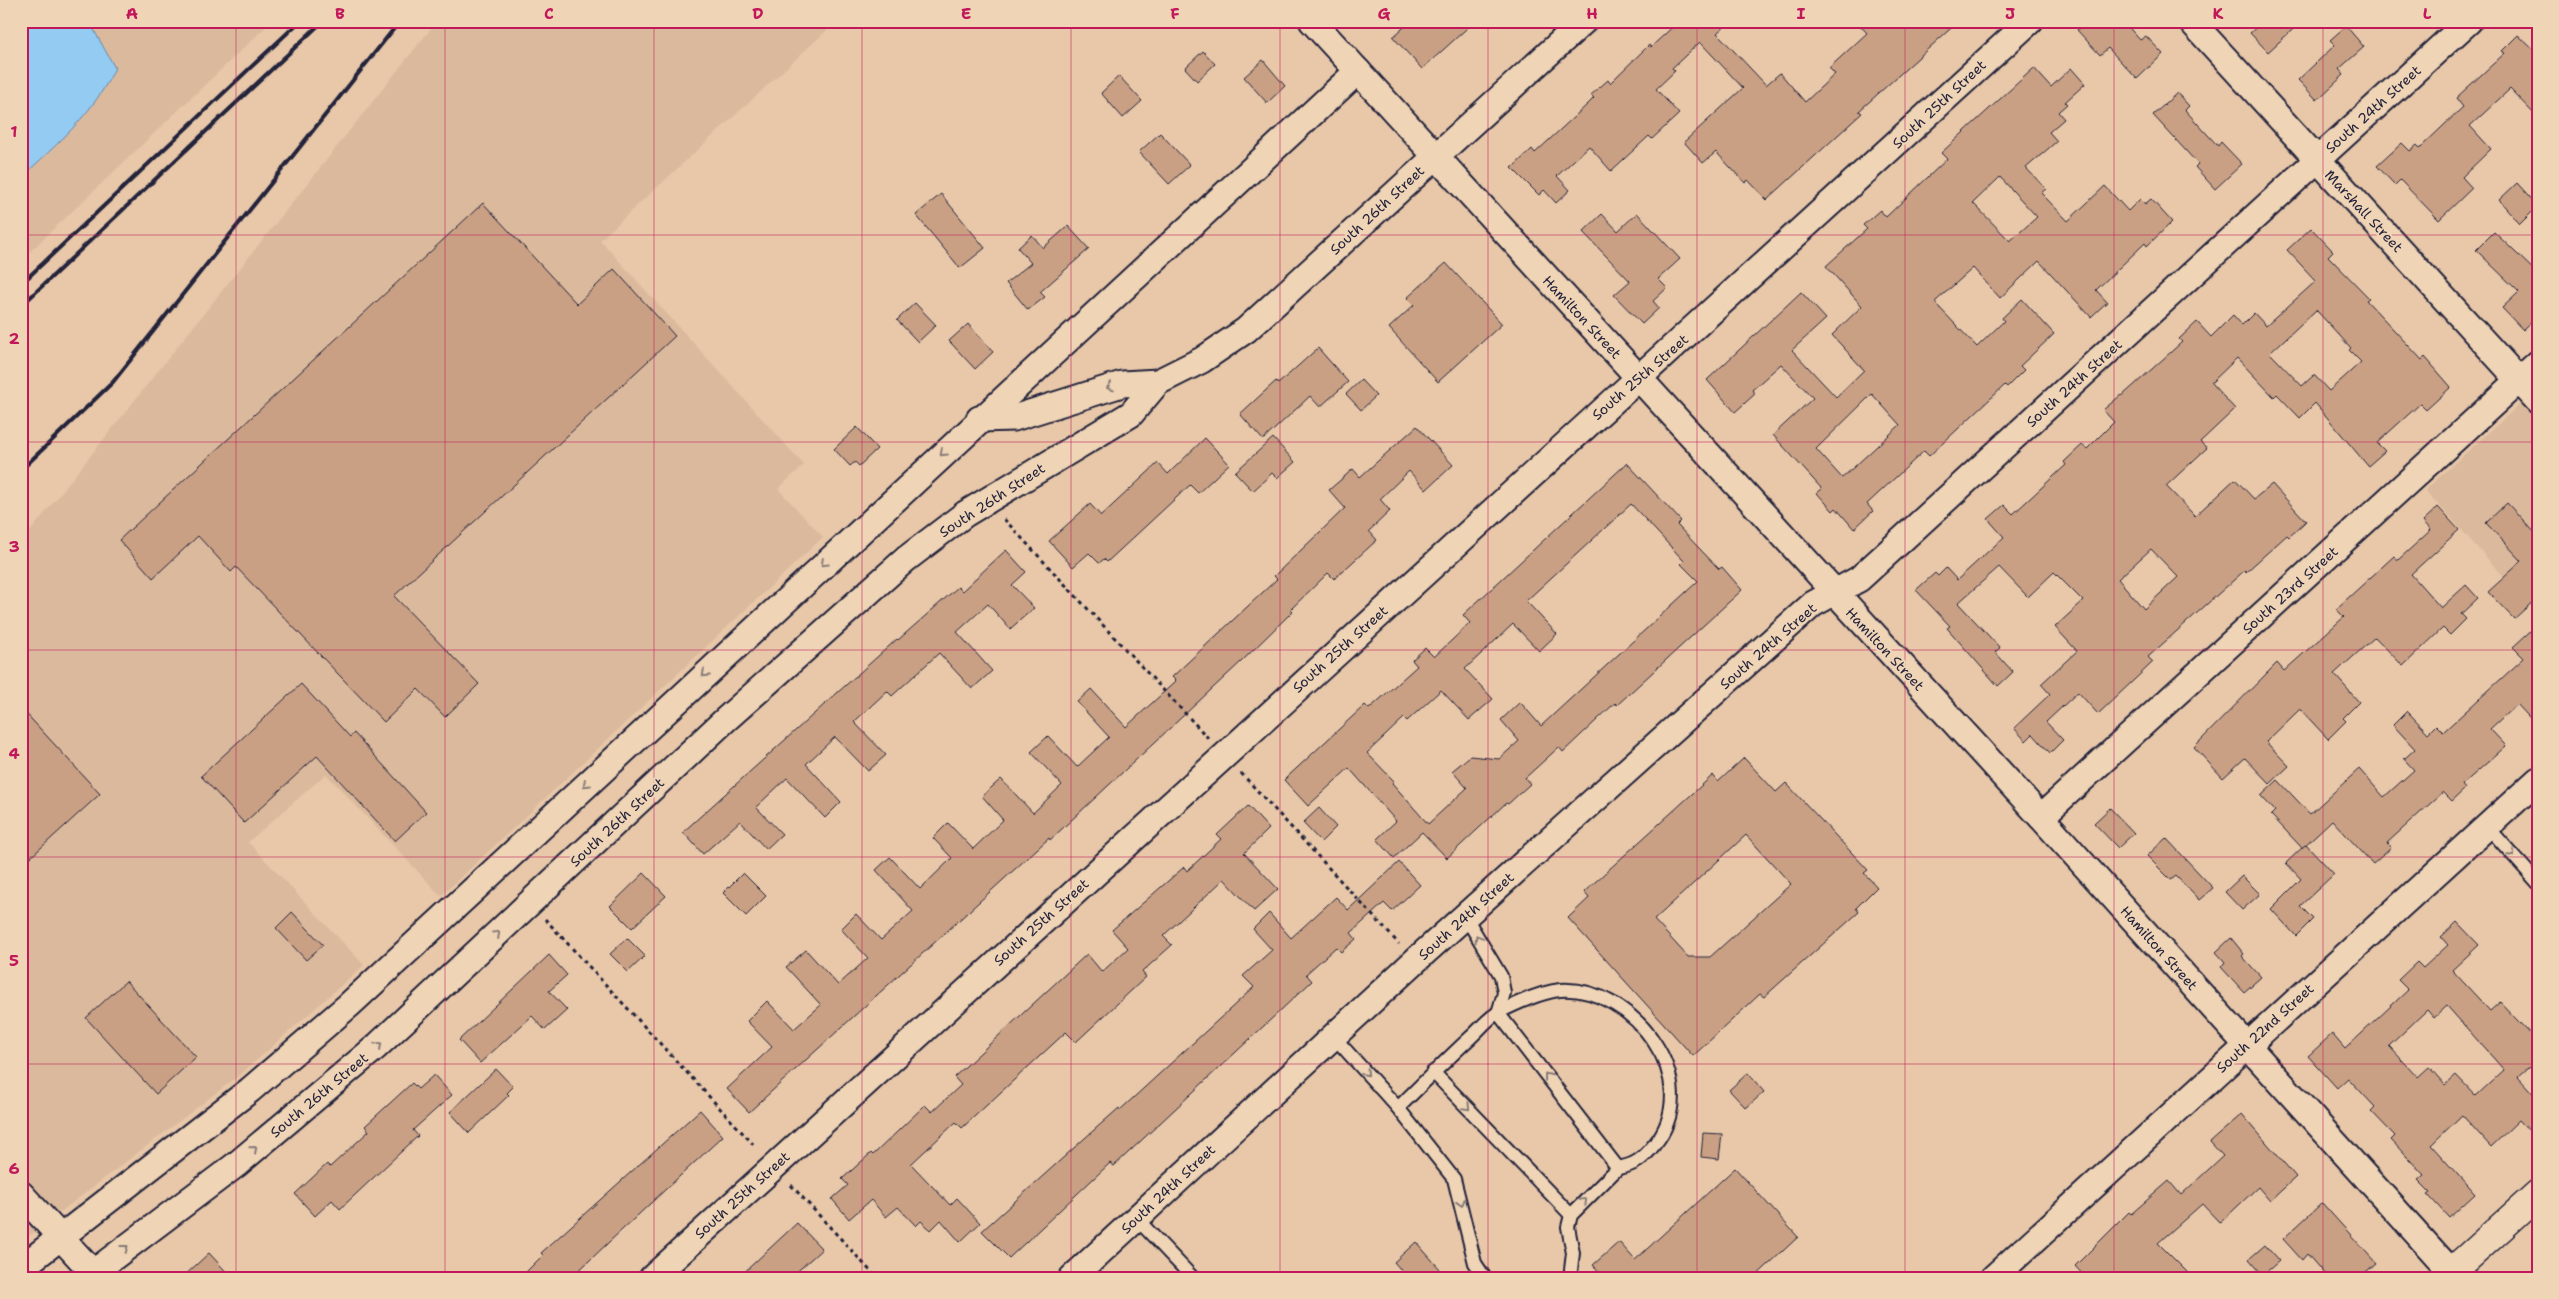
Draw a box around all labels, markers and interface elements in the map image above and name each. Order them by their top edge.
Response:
text: A [126,3,138,24]
text: B [335,3,345,24]
text: C [544,3,554,24]
text: D [752,3,764,24]
text: E [961,3,971,24]
text: F [1170,3,1180,24]
text: G [1378,3,1391,24]
text: H [1586,3,1598,24]
text: I [1797,3,1806,24]
text: J [2005,3,2015,24]
text: K [2213,3,2224,24]
text: L [2423,3,2432,24]
street label: South 25th Street [1888,56,1990,152]
street label: South 24th Street [2321,61,2425,157]
text: 1 [10,121,18,142]
street label: South 26th Street [1326,162,1428,258]
street label: Marshall Street [2321,166,2407,256]
street label: Hamilton Street [1539,272,1625,362]
text: 2 [8,328,20,349]
street label: South 25th Street [1588,330,1692,424]
street label: South 24th Street [2022,335,2126,431]
one-way arrow [1106,382,1114,392]
one-way arrow [940,447,949,456]
street label: South 26th Street [936,459,1048,541]
text: 3 [8,536,20,557]
street label: South 23rd Street [2238,542,2342,638]
one-way arrow [821,557,830,566]
street label: South 24th Street [1716,599,1820,693]
street label: South 25th Street [1289,601,1391,697]
street label: Hamilton Street [1842,604,1928,694]
one-way arrow [702,668,711,677]
text: 4 [8,743,20,764]
street label: South 26th Street [566,774,668,870]
one-way arrow [583,778,592,787]
one-way arrow [2506,849,2515,858]
street label: South 24th Street [1414,868,1518,964]
street label: South 25th Street [990,874,1092,970]
street label: Hamilton Street [2116,902,2202,994]
one-way arrow [492,931,501,940]
one-way arrow [1475,935,1485,944]
text: 5 [9,950,19,971]
street label: South 22nd Street [2212,979,2318,1077]
one-way arrow [373,1042,382,1051]
street label: South 26th Street [266,1049,372,1141]
one-way arrow [1360,1067,1369,1076]
one-way arrow [1544,1073,1552,1082]
one-way arrow [1461,1102,1470,1111]
street label: South 24th Street [1117,1141,1219,1237]
one-way arrow [248,1147,257,1155]
street label: South 25th Street [691,1147,793,1243]
text: 6 [8,1158,20,1179]
one-way arrow [1455,1198,1465,1207]
one-way arrow [1579,1198,1588,1207]
one-way arrow [119,1246,128,1254]

